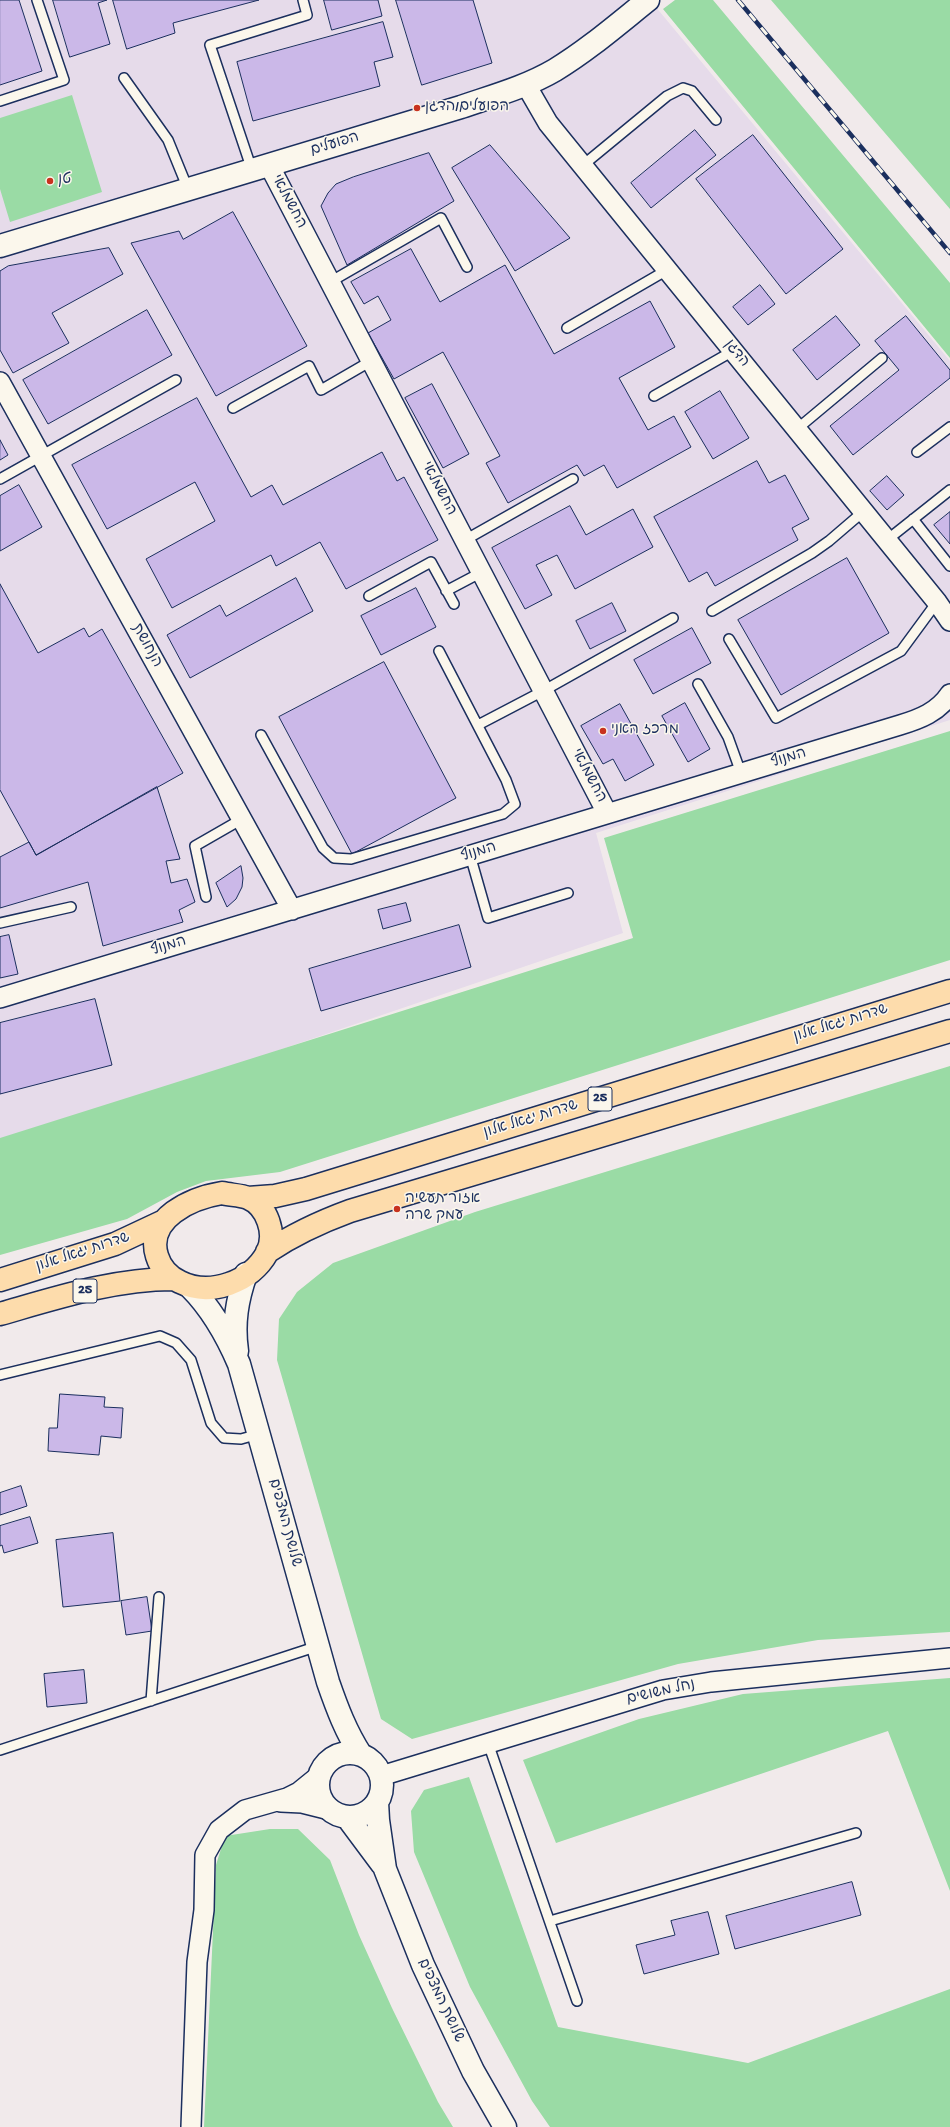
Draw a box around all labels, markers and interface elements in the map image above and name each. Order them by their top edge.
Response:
place label: הפועלים/הדגן [425,99,509,117]
marker: הפועלים/הדגן [412,103,422,113]
street label: הפועלים [308,129,362,161]
place label: טן [58,172,71,190]
street label: החשמלאי [266,172,310,232]
marker: טן [45,176,55,186]
street label: הדגן [719,337,753,371]
street label: החשמלאי [416,459,460,519]
street label: הנחושת [127,621,165,671]
place label: מרכז האני [611,722,679,740]
marker: מרכז האני [598,726,608,736]
street label: המנוף [769,745,809,773]
street label: החשמלאי [566,746,610,806]
street label: המנוף [459,839,499,867]
street label: המנוף [149,933,189,961]
street label: שדרות יגאל אלון [792,1001,890,1047]
road number: 25 [588,1087,612,1111]
street label: שדרות יגאל אלון [482,1097,580,1143]
place label: אזור תעשיה עמק שרה [405,1191,480,1226]
marker: אזור תעשיה עמק שרה [392,1204,402,1214]
street label: שדרות יגאל אלון [34,1229,132,1277]
road number: 25 [73,1279,97,1303]
street label: שלושת המצפים [264,1477,304,1569]
street label: נחל משושים [625,1676,697,1710]
street label: שלושת המצפים [413,1956,467,2046]

